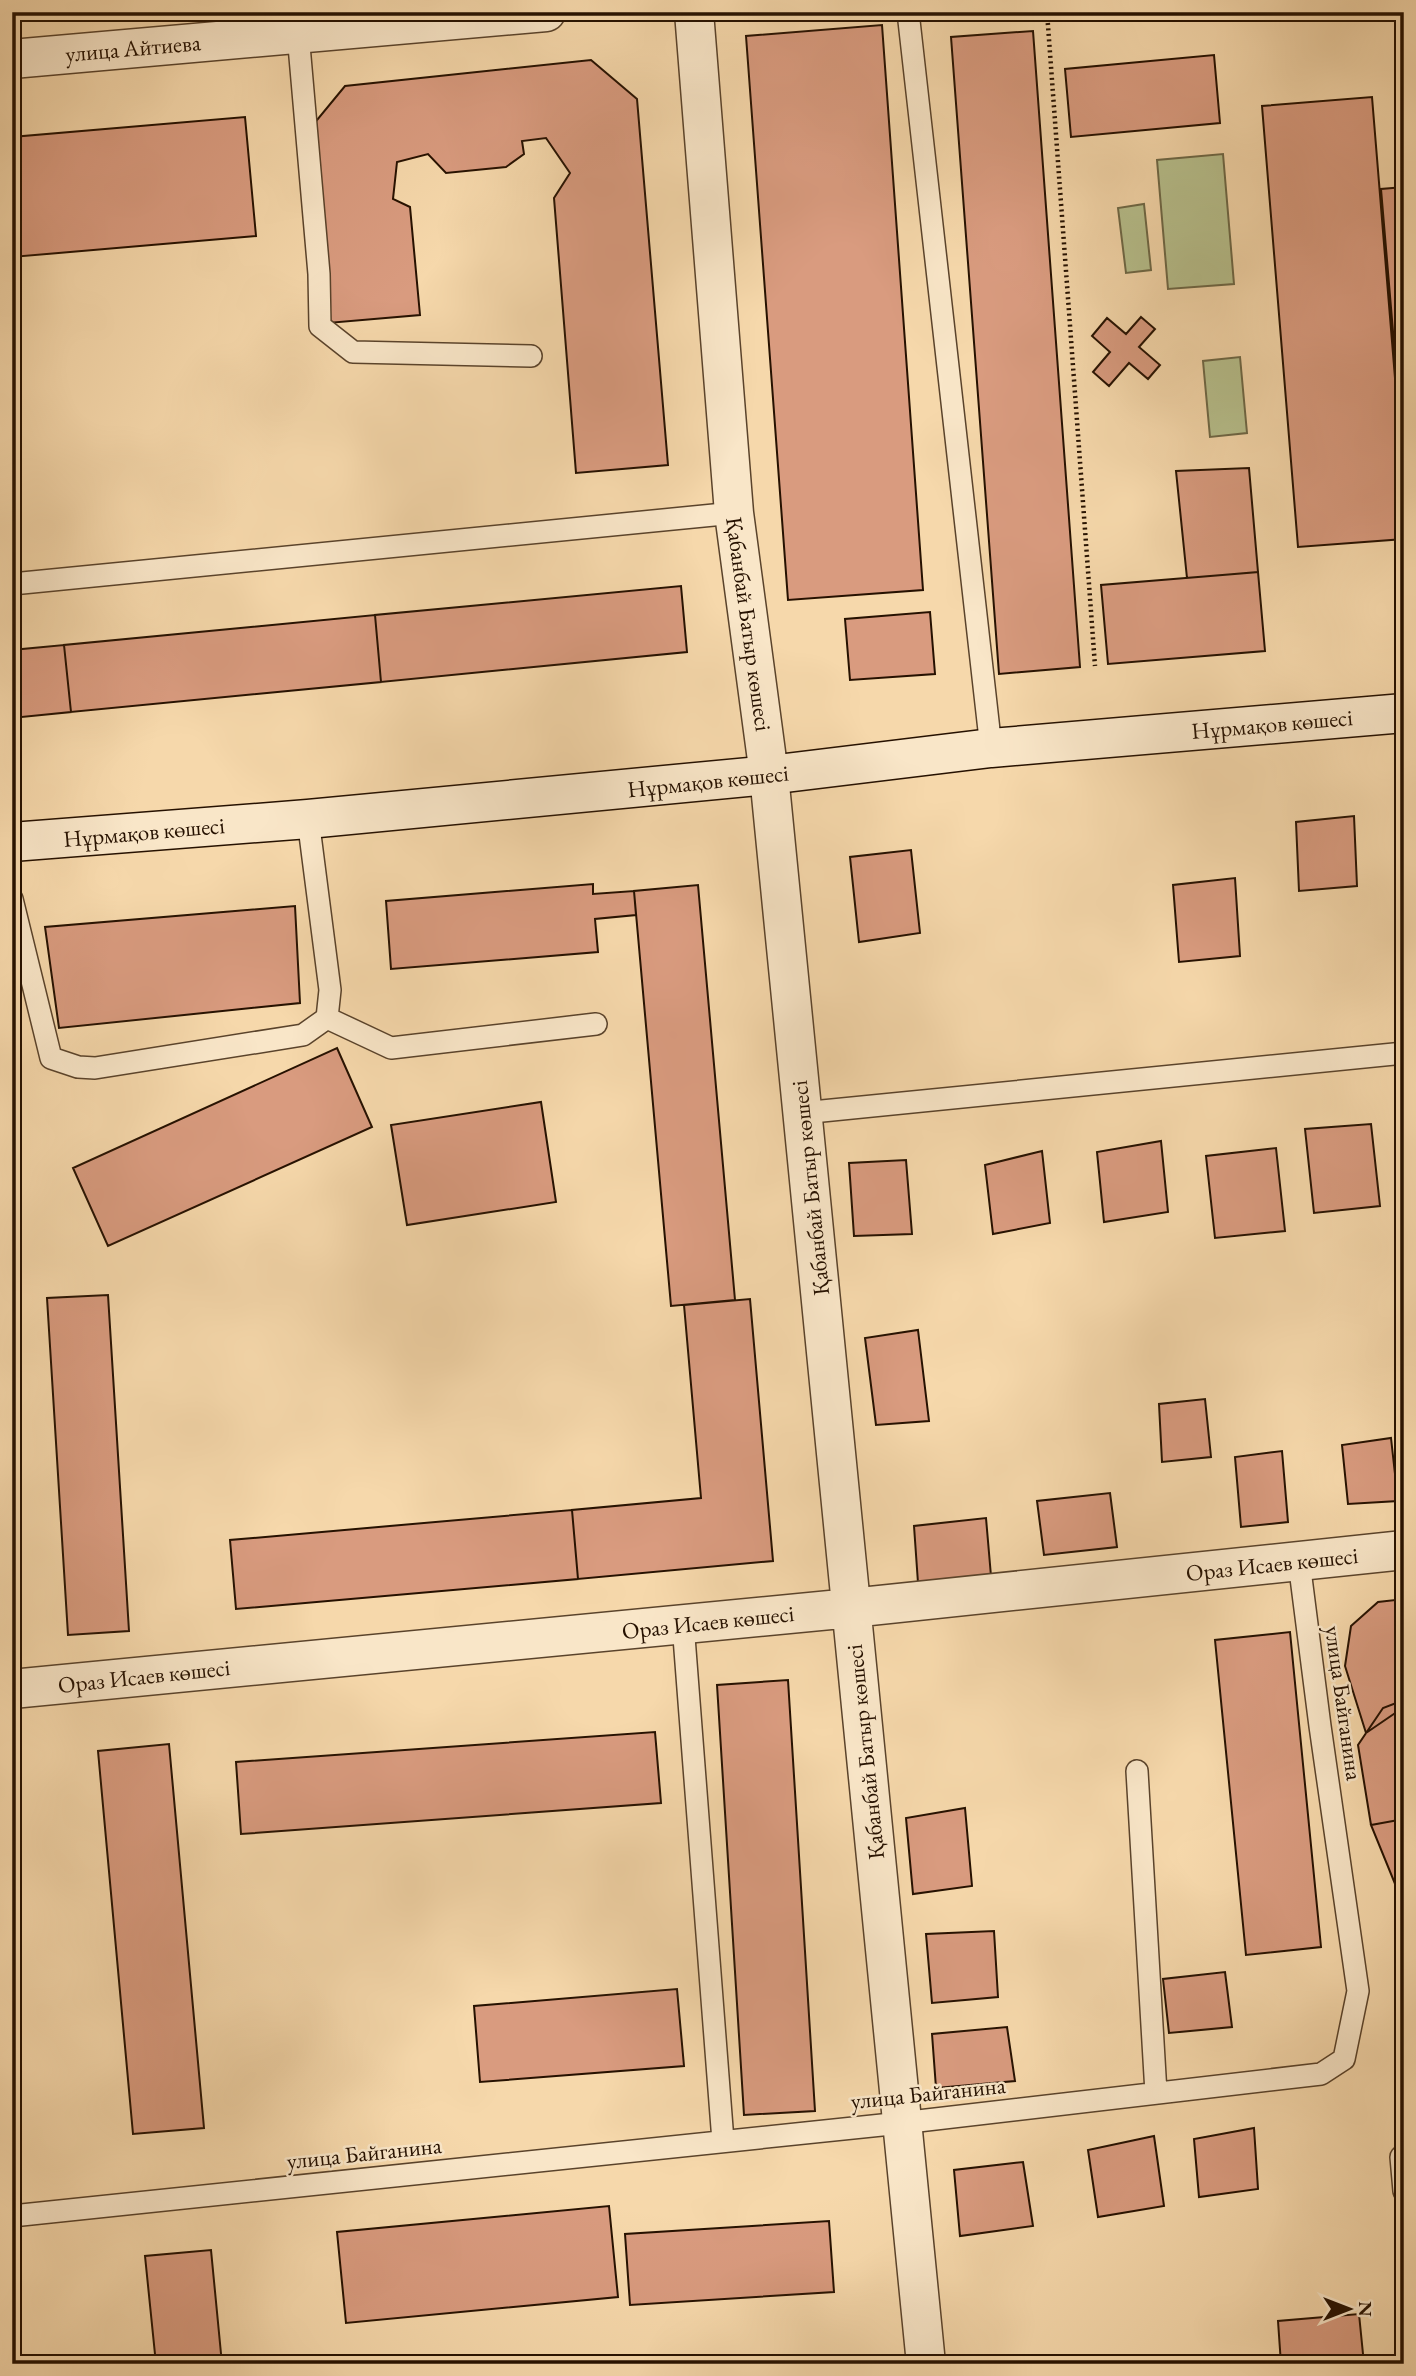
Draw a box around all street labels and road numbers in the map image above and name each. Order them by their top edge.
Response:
street label: улица Айтиева [64,27,203,69]
street label: Қабанбай Батыр көшесі [719,515,779,734]
street label: Нұрмақов көшесі [1190,702,1354,746]
street label: Нұрмақов көшесі [626,758,790,804]
street label: Нұрмақов көшесі [62,810,226,854]
street label: Қабанбай Батыр көшесі [784,1079,836,1297]
street label: Ораз Исаев көшесі [1184,1540,1360,1588]
street label: Ораз Исаев көшесі [620,1598,796,1646]
street label: улица Байганина [1318,1624,1370,1783]
street label: Қабанбай Батыр көшесі [839,1643,891,1861]
street label: Ораз Исаев көшесі [56,1652,232,1700]
street label: улица Байганина [849,2070,1008,2116]
street label: улица Байганина [285,2130,444,2176]

